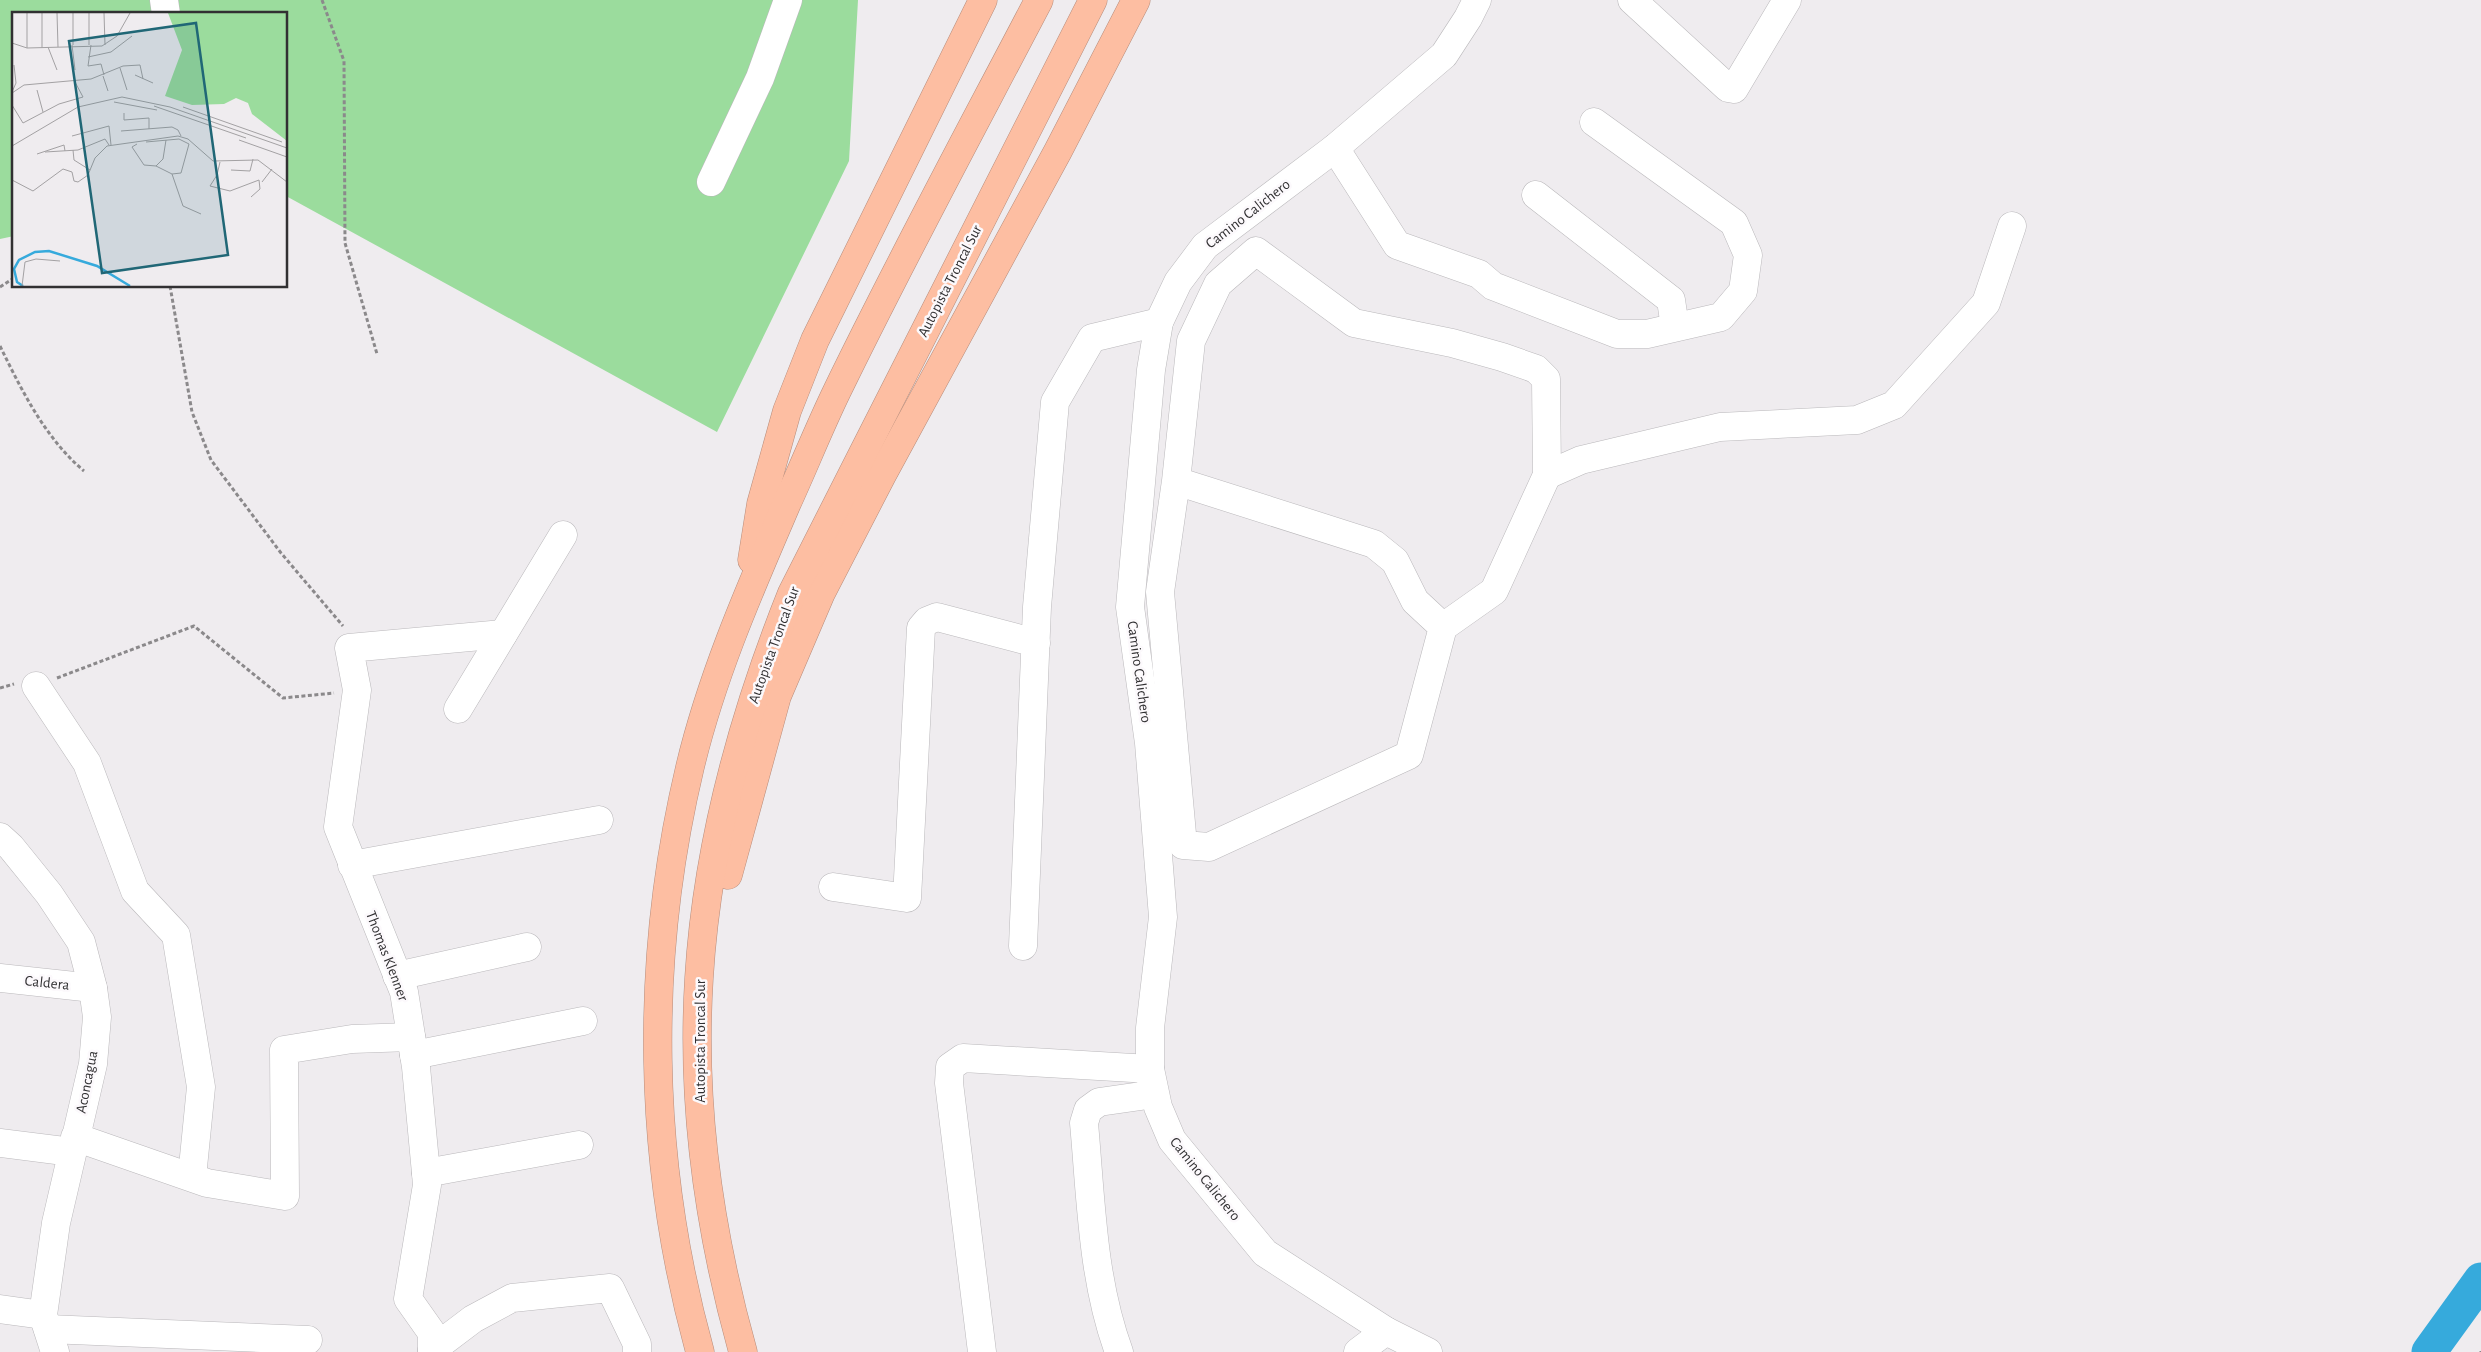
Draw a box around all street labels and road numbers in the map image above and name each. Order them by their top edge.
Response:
street label: Camino Calichero [1203,177,1293,251]
street label: Autopista Troncal Sur [915,223,985,339]
street label: Autopista Troncal Sur [746,584,802,706]
street label: Camino Calichero [1124,620,1154,724]
street label: Thomas Klenner [363,909,411,1003]
street label: Caldera [24,973,70,993]
street label: Autopista Troncal Sur [693,979,708,1103]
street label: Aconcagua [74,1049,100,1115]
street label: Camino Calichero [1167,1134,1243,1224]

